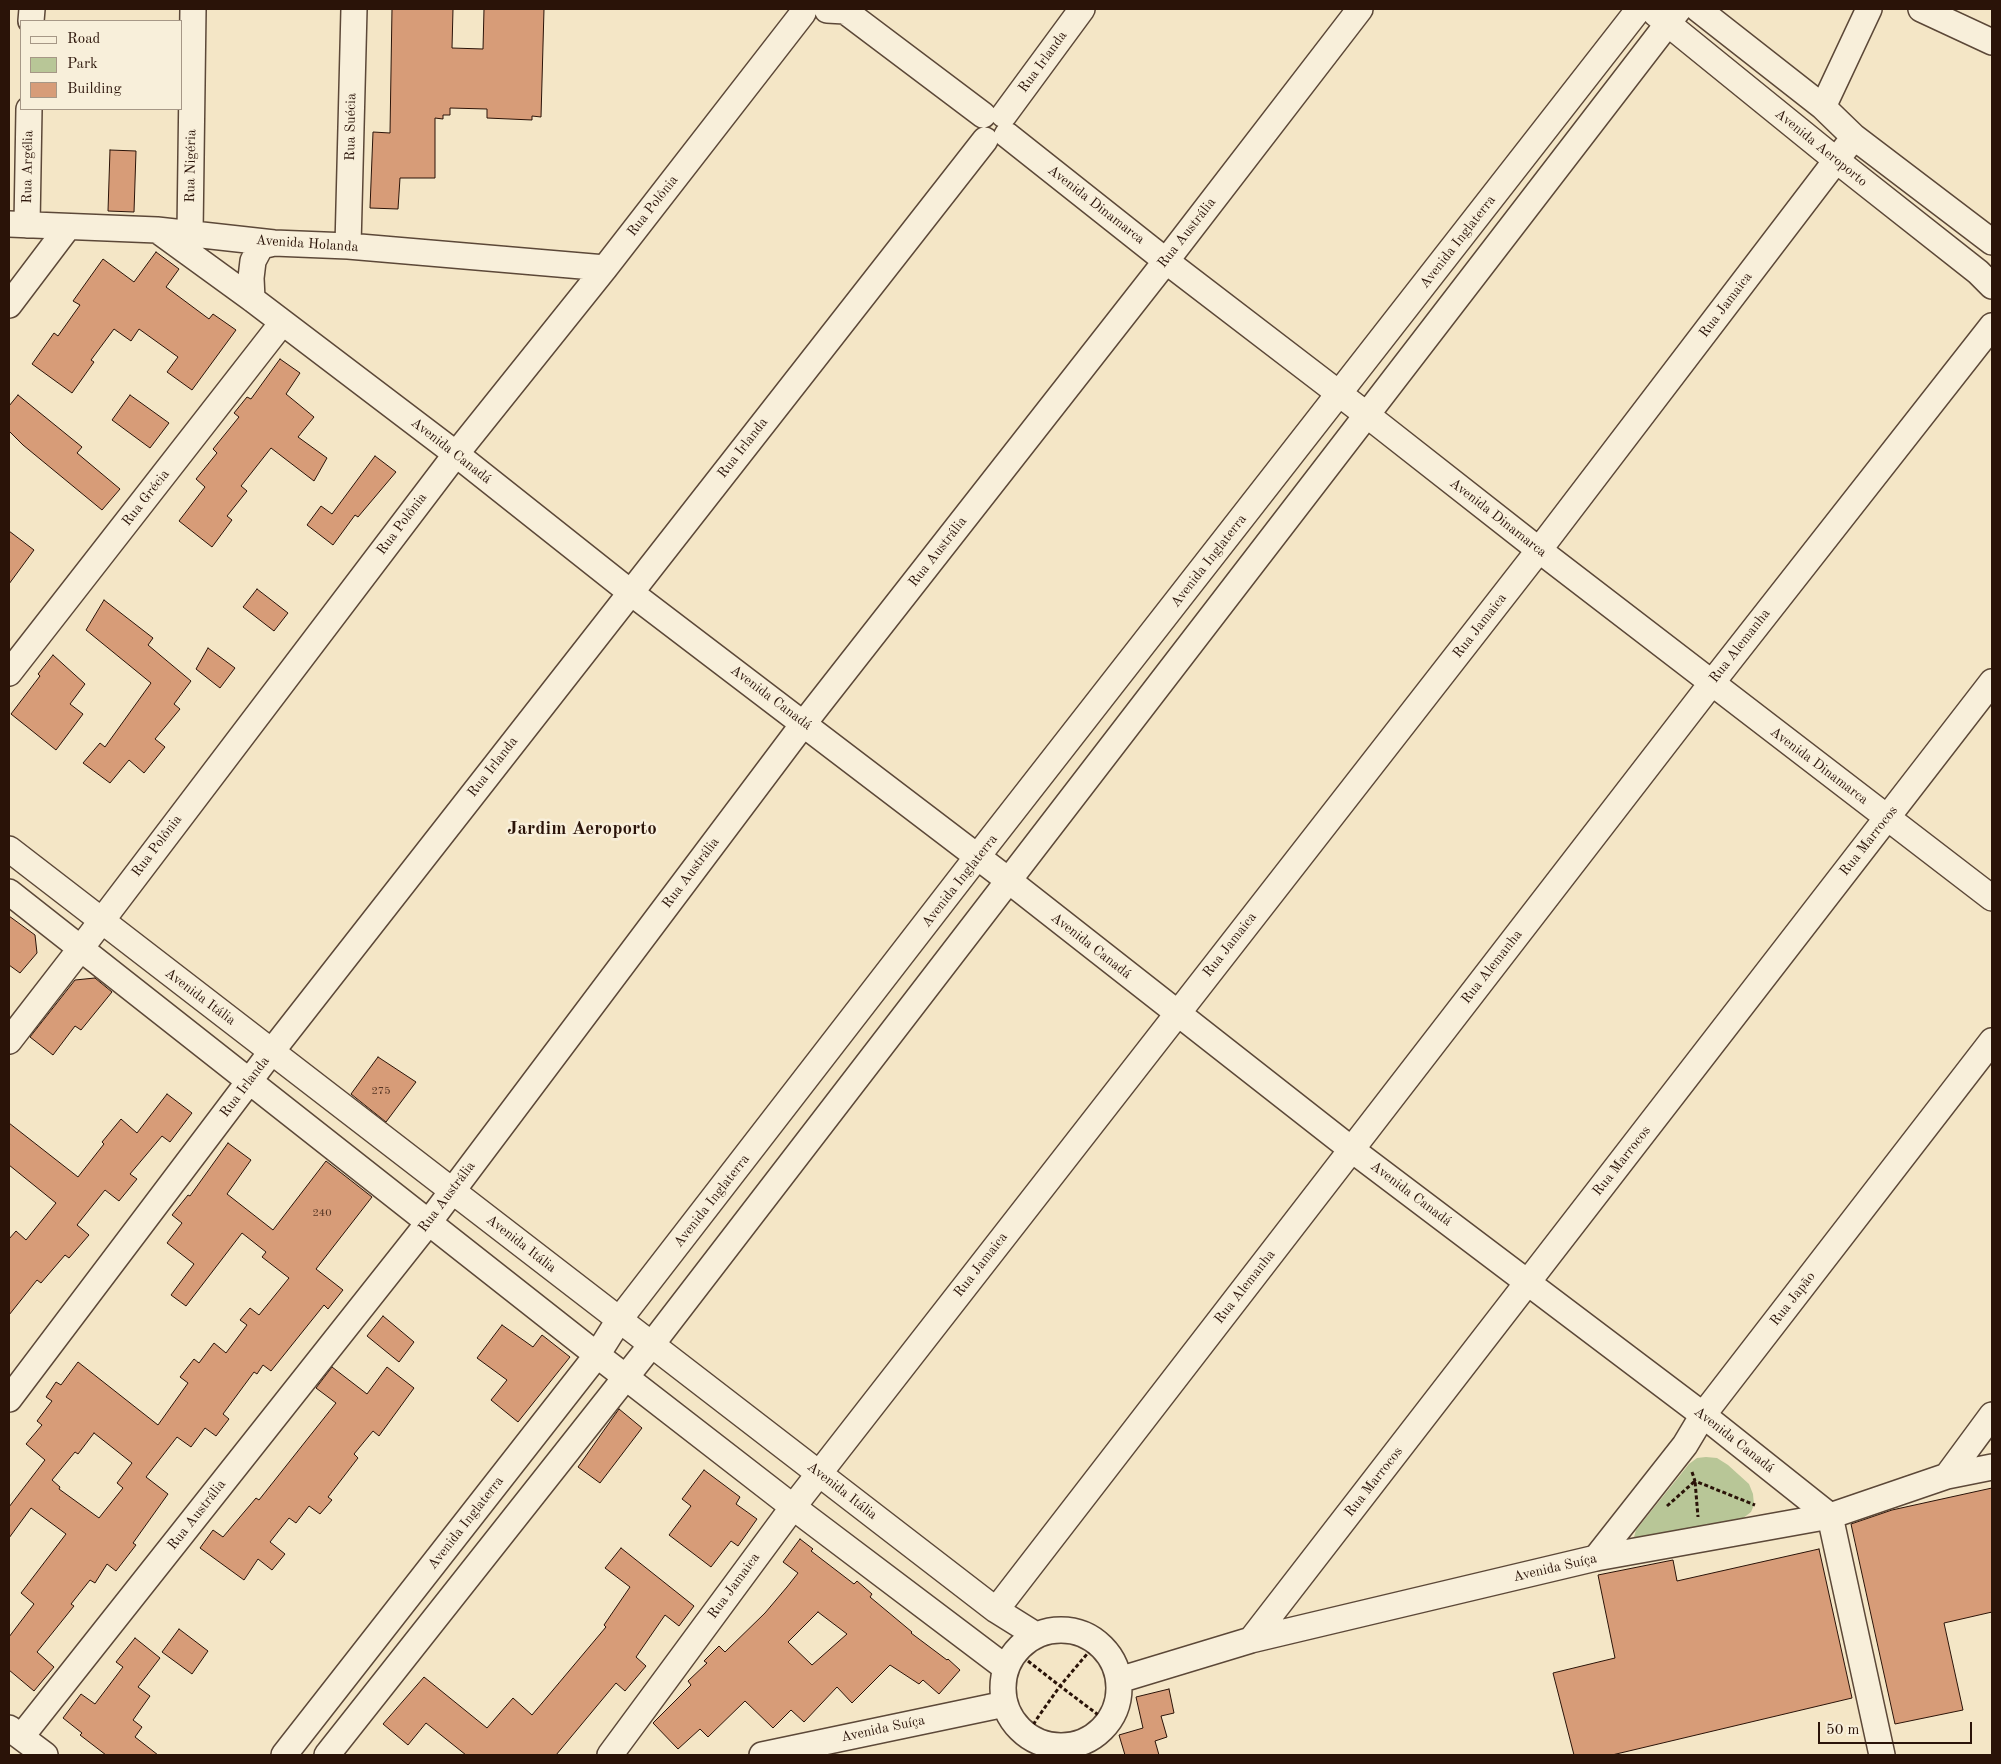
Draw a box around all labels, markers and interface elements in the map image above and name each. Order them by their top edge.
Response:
legend [20,20,182,110]
street label: Rua Irlanda [1015,28,1071,96]
text: Road [67,32,100,47]
text: Park [67,57,98,72]
text: Building [67,82,122,97]
street label: Rua Suécia [342,93,360,161]
street label: Avenida Aeroporto [1771,106,1871,190]
street label: Rua Nigéria [182,129,200,203]
street label: Rua Argélia [19,130,37,204]
street label: Avenida Dinamarca [1044,162,1148,248]
street label: Rua Polônia [624,172,682,240]
street label: Avenida Inglaterra [1416,192,1500,292]
street label: Rua Austrália [1154,194,1220,272]
street label: Avenida Holanda [255,232,359,256]
street label: Rua Jamaica [1696,269,1756,341]
street label: Avenida Canadá [407,414,495,488]
street label: Rua Irlanda [714,414,772,482]
street label: Rua Grécia [119,466,173,530]
street label: Avenida Dinamarca [1446,475,1550,561]
street label: Rua Polônia [373,490,431,558]
street label: Avenida Inglaterra [1167,511,1251,611]
street label: Rua Austrália [905,513,971,591]
street label: Rua Jamaica [1449,590,1511,662]
street label: Rua Alemanha [1706,606,1774,686]
street label: Avenida Canadá [727,662,815,734]
street label: Avenida Dinamarca [1767,724,1871,808]
street label: Rua Irlanda [464,733,522,801]
street label: Rua Marrocos [1836,803,1902,879]
street label: Rua Polônia [128,812,186,880]
district label: Jardim Aeroporto [507,818,657,840]
street label: Avenida Inglaterra [918,831,1002,931]
street label: Rua Austrália [659,834,723,912]
street label: Avenida Canadá [1047,909,1135,983]
street label: Rua Jamaica [1199,909,1261,981]
street label: Rua Alemanha [1458,927,1526,1007]
street label: Avenida Itália [161,965,239,1029]
street label: Rua Irlanda [217,1053,273,1121]
house number: 275 [371,1084,391,1098]
street label: Rua Marrocos [1589,1123,1655,1199]
street label: Avenida Inglaterra [670,1151,754,1251]
street label: Rua Austrália [415,1158,479,1236]
street label: Avenida Canadá [1367,1158,1455,1230]
house number: 240 [312,1206,332,1220]
street label: Avenida Itália [483,1211,559,1277]
street label: Rua Jamaica [950,1229,1012,1301]
street label: Rua Alemanha [1211,1247,1279,1327]
street label: Rua Japão [1767,1269,1819,1329]
street label: Avenida Canadá [1690,1403,1778,1477]
street label: Rua Marrocos [1341,1444,1407,1520]
street label: Avenida Itália [804,1458,880,1524]
street label: Avenida Inglaterra [424,1473,508,1573]
street label: Rua Austrália [164,1476,230,1554]
street label: Rua Jamaica [704,1550,764,1622]
street label: Avenida Suíça [1511,1550,1599,1586]
street label: Avenida Suíça [839,1712,927,1746]
scale bar [1821,1712,1975,1744]
text: 50 m [1826,1723,1860,1738]

